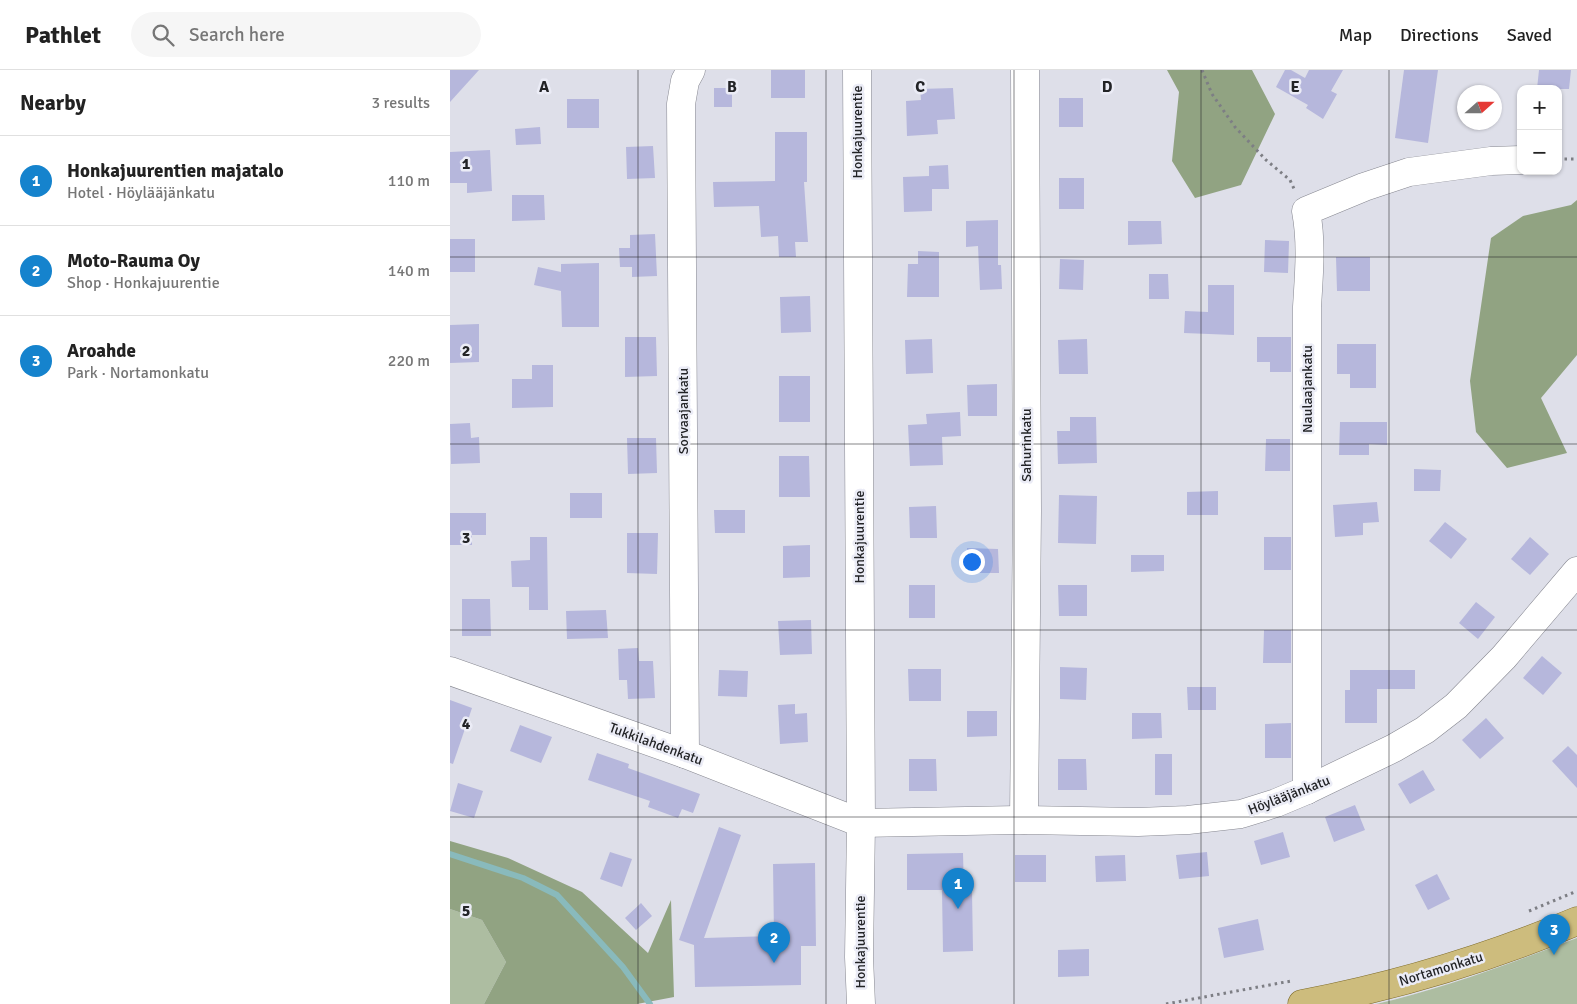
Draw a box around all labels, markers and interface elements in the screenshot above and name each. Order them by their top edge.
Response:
search box [131,12,481,57]
text: Pathlet [25,20,101,50]
icon: search [149,21,177,49]
text: Search here [189,23,285,47]
text: Map [1339,24,1372,46]
text: Directions [1400,24,1479,46]
text: Saved [1507,24,1552,46]
text: A [539,77,550,97]
text: B [727,77,737,97]
text: C [915,77,925,97]
text: D [1102,77,1113,97]
text: E [1290,77,1300,97]
street label: Honkajuurentie [849,85,866,179]
north arrow [1457,85,1502,130]
map controls [1517,85,1562,175]
button: + [1517,85,1562,130]
text: Nearby [20,90,86,116]
text: 3 results [371,93,430,113]
button: − [1517,130,1562,175]
text: 1 [462,154,471,174]
text: Honkajuurentien majatalo [67,159,284,183]
text: 1 [32,171,40,191]
text: 110 m [388,171,430,191]
text: Hotel · Höylääjänkatu [67,183,215,203]
text: Moto-Rauma Oy [67,249,200,273]
text: 2 [32,261,40,281]
text: 140 m [388,261,430,281]
text: Shop · Honkajuurentie [67,273,220,293]
text: Aroahde [67,339,136,363]
text: 2 [462,341,470,361]
street label: Naulaajankatu [1299,345,1316,433]
text: 3 [32,351,40,371]
text: 220 m [388,351,430,371]
text: Park · Nortamonkatu [67,363,209,383]
street label: Sorvaajankatu [675,368,692,454]
street label: Sahurinkatu [1018,408,1035,482]
street label: Honkajuurentie [851,490,868,584]
text: 3 [462,528,470,548]
your location [959,549,985,575]
text: 4 [462,714,471,734]
street label: Tukkilahdenkatu [607,719,705,769]
street label: Höylääjänkatu [1246,772,1332,818]
pin: 1 [942,868,974,909]
street label: Honkajuurentie [852,895,869,989]
text: 5 [462,901,470,921]
pin: 3 [1538,914,1570,955]
pin: 2 [758,922,790,963]
street label: Nortamonkatu [1397,948,1485,990]

